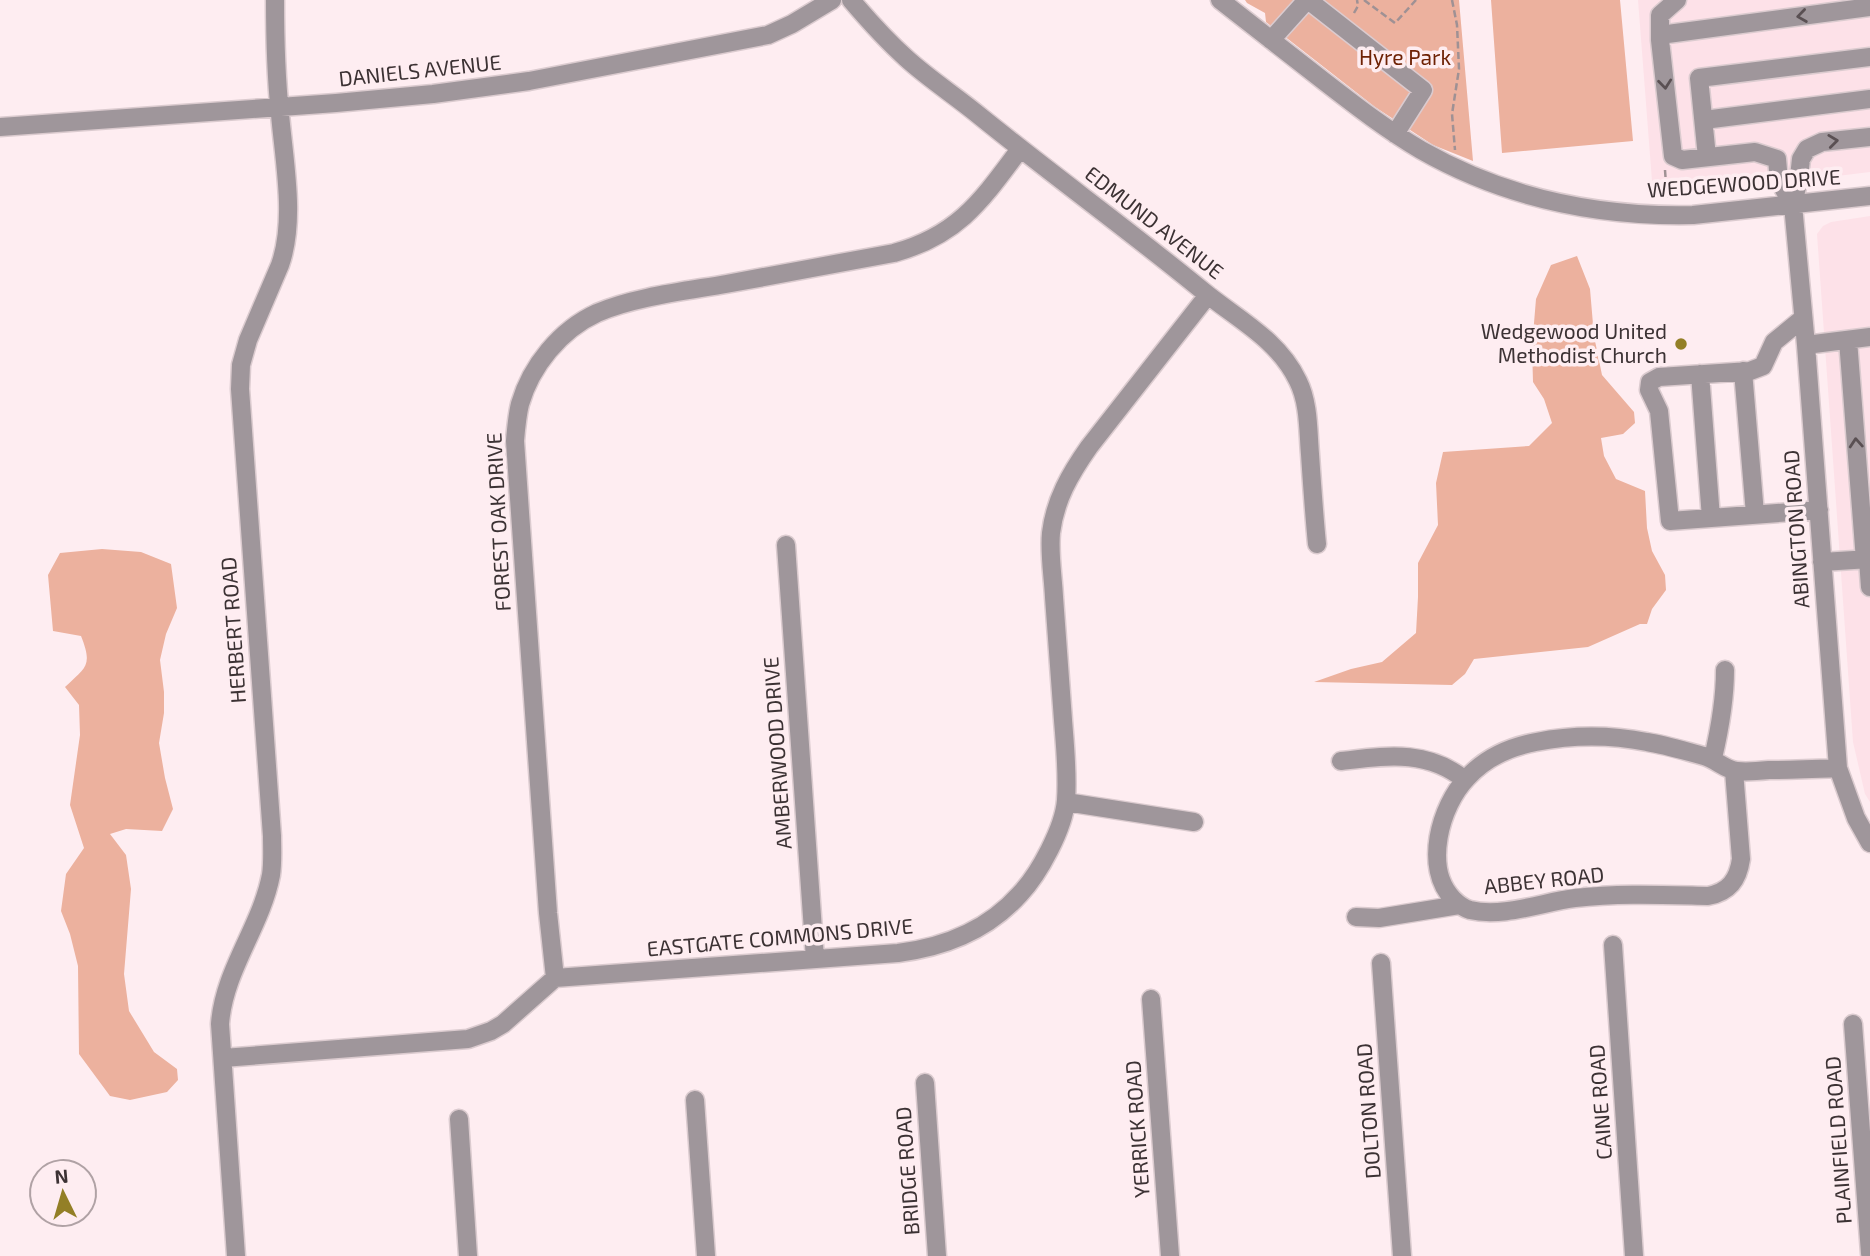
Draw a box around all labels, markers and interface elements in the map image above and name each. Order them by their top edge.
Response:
one-way arrow [1797,8,1808,23]
park label: Hyre Park [1359,44,1451,69]
street label: DANIELS AVENUE [337,49,502,90]
one-way arrow [1658,79,1673,90]
one-way arrow [1827,134,1839,149]
street label: EDMUND AVENUE [1081,160,1229,284]
street label: WEDGEWOOD DRIVE [1646,163,1842,202]
place label: Wedgewood United Methodist Church [1481,318,1667,367]
marker: Wedgewood United Methodist Church [1673,336,1689,352]
street label: FOREST OAK DRIVE [480,432,515,612]
one-way arrow [1849,437,1864,448]
street label: ABINGTON ROAD [1777,449,1814,609]
street label: HERBERT ROAD [215,556,250,704]
street label: AMBERWOOD DRIVE [757,656,796,850]
street label: ABBEY ROAD [1482,861,1605,898]
street label: EASTGATE COMMONS DRIVE [646,912,914,961]
street label: DOLTON ROAD [1350,1042,1385,1180]
street label: CAINE ROAD [1583,1044,1616,1161]
street label: PLAINFIELD ROAD [1819,1055,1856,1225]
street label: YERRICK ROAD [1119,1059,1154,1199]
street label: BRIDGE ROAD [890,1106,923,1236]
north arrow [28,1158,98,1228]
text: N [54,1164,69,1188]

